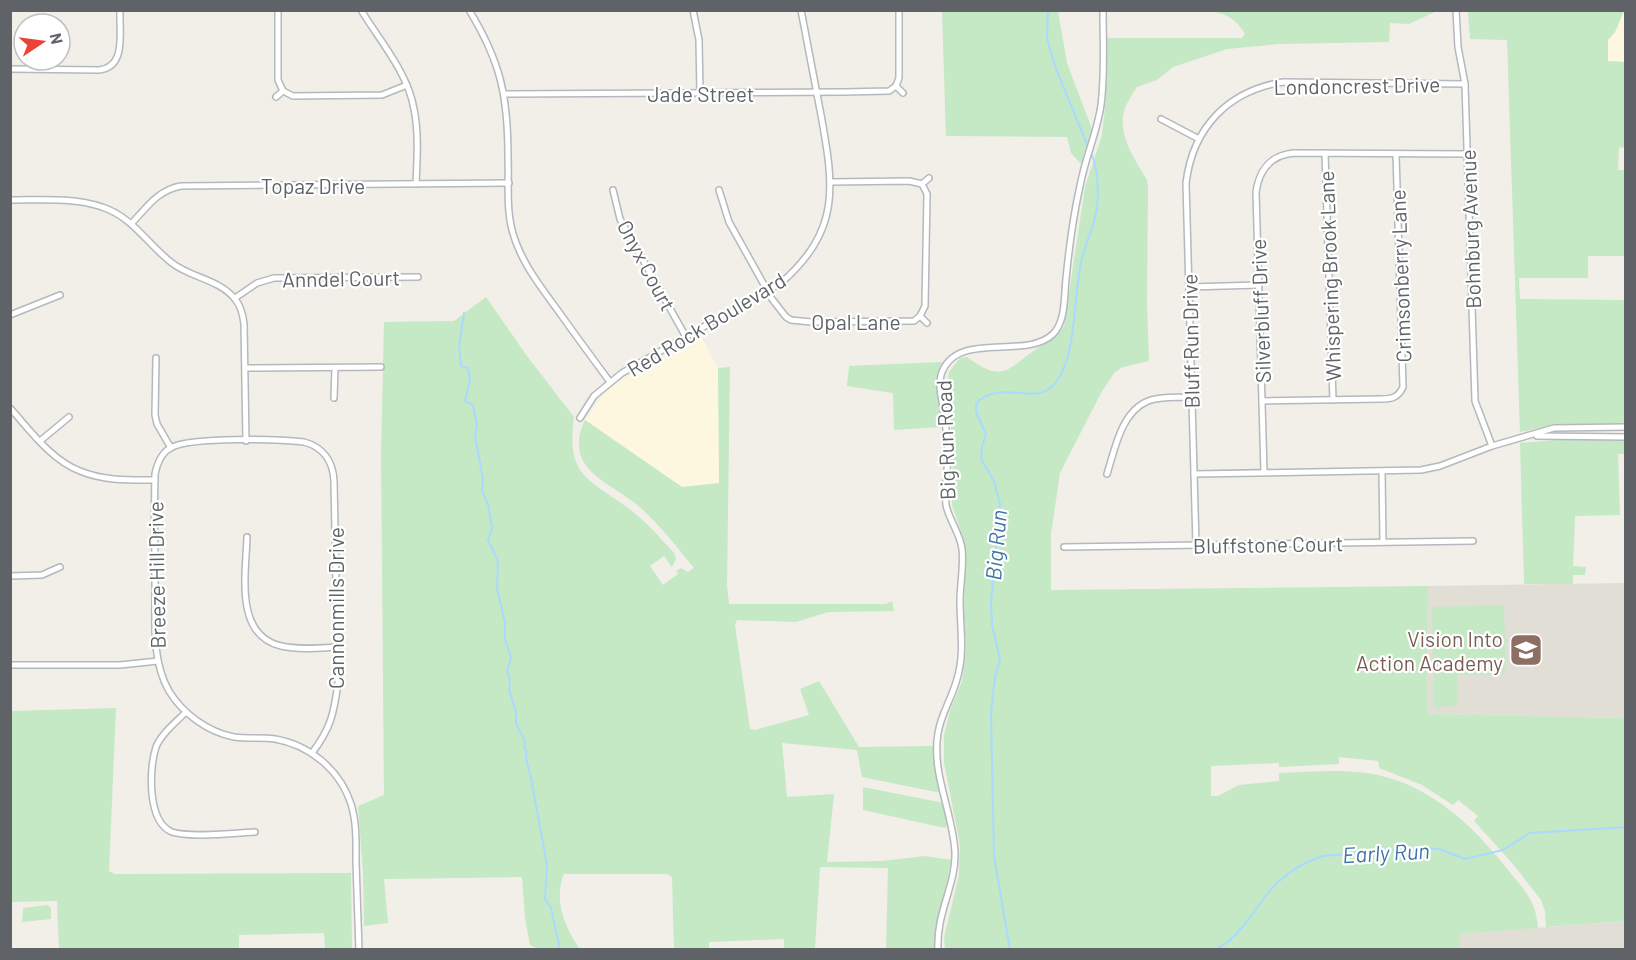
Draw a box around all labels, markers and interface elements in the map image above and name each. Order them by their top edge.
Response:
north arrow [12,12,72,72]
text: N [47,31,68,46]
street label: Londoncrest Drive [1273,71,1441,99]
street label: Jade Street [647,81,755,106]
street label: Bohnburg Avenue [1455,149,1485,309]
street label: Whispering Brook Lane [1313,170,1345,382]
street label: Topaz Drive [261,173,365,198]
street label: Crimsonberry Lane [1384,189,1416,363]
street label: Onyx Court [613,215,681,315]
street label: Silverbluff Drive [1245,238,1275,384]
street label: Anndel Court [282,264,400,292]
street label: Red Rock Boulevard [622,267,790,381]
street label: Bluff Run Drive [1176,273,1204,409]
street label: Opal Lane [811,309,901,334]
street label: Big Run Road [930,380,960,500]
street label: Breeze Hill Drive [142,501,170,649]
water label: Big Run [979,509,1011,581]
street label: Cannonmills Drive [323,527,348,689]
street label: Bluffstone Court [1193,530,1343,558]
place label: Vision Into Action Academy [1356,626,1503,675]
school or university icon: Vision Into Action Academy [1508,632,1544,668]
water label: Early Run [1342,837,1430,867]

